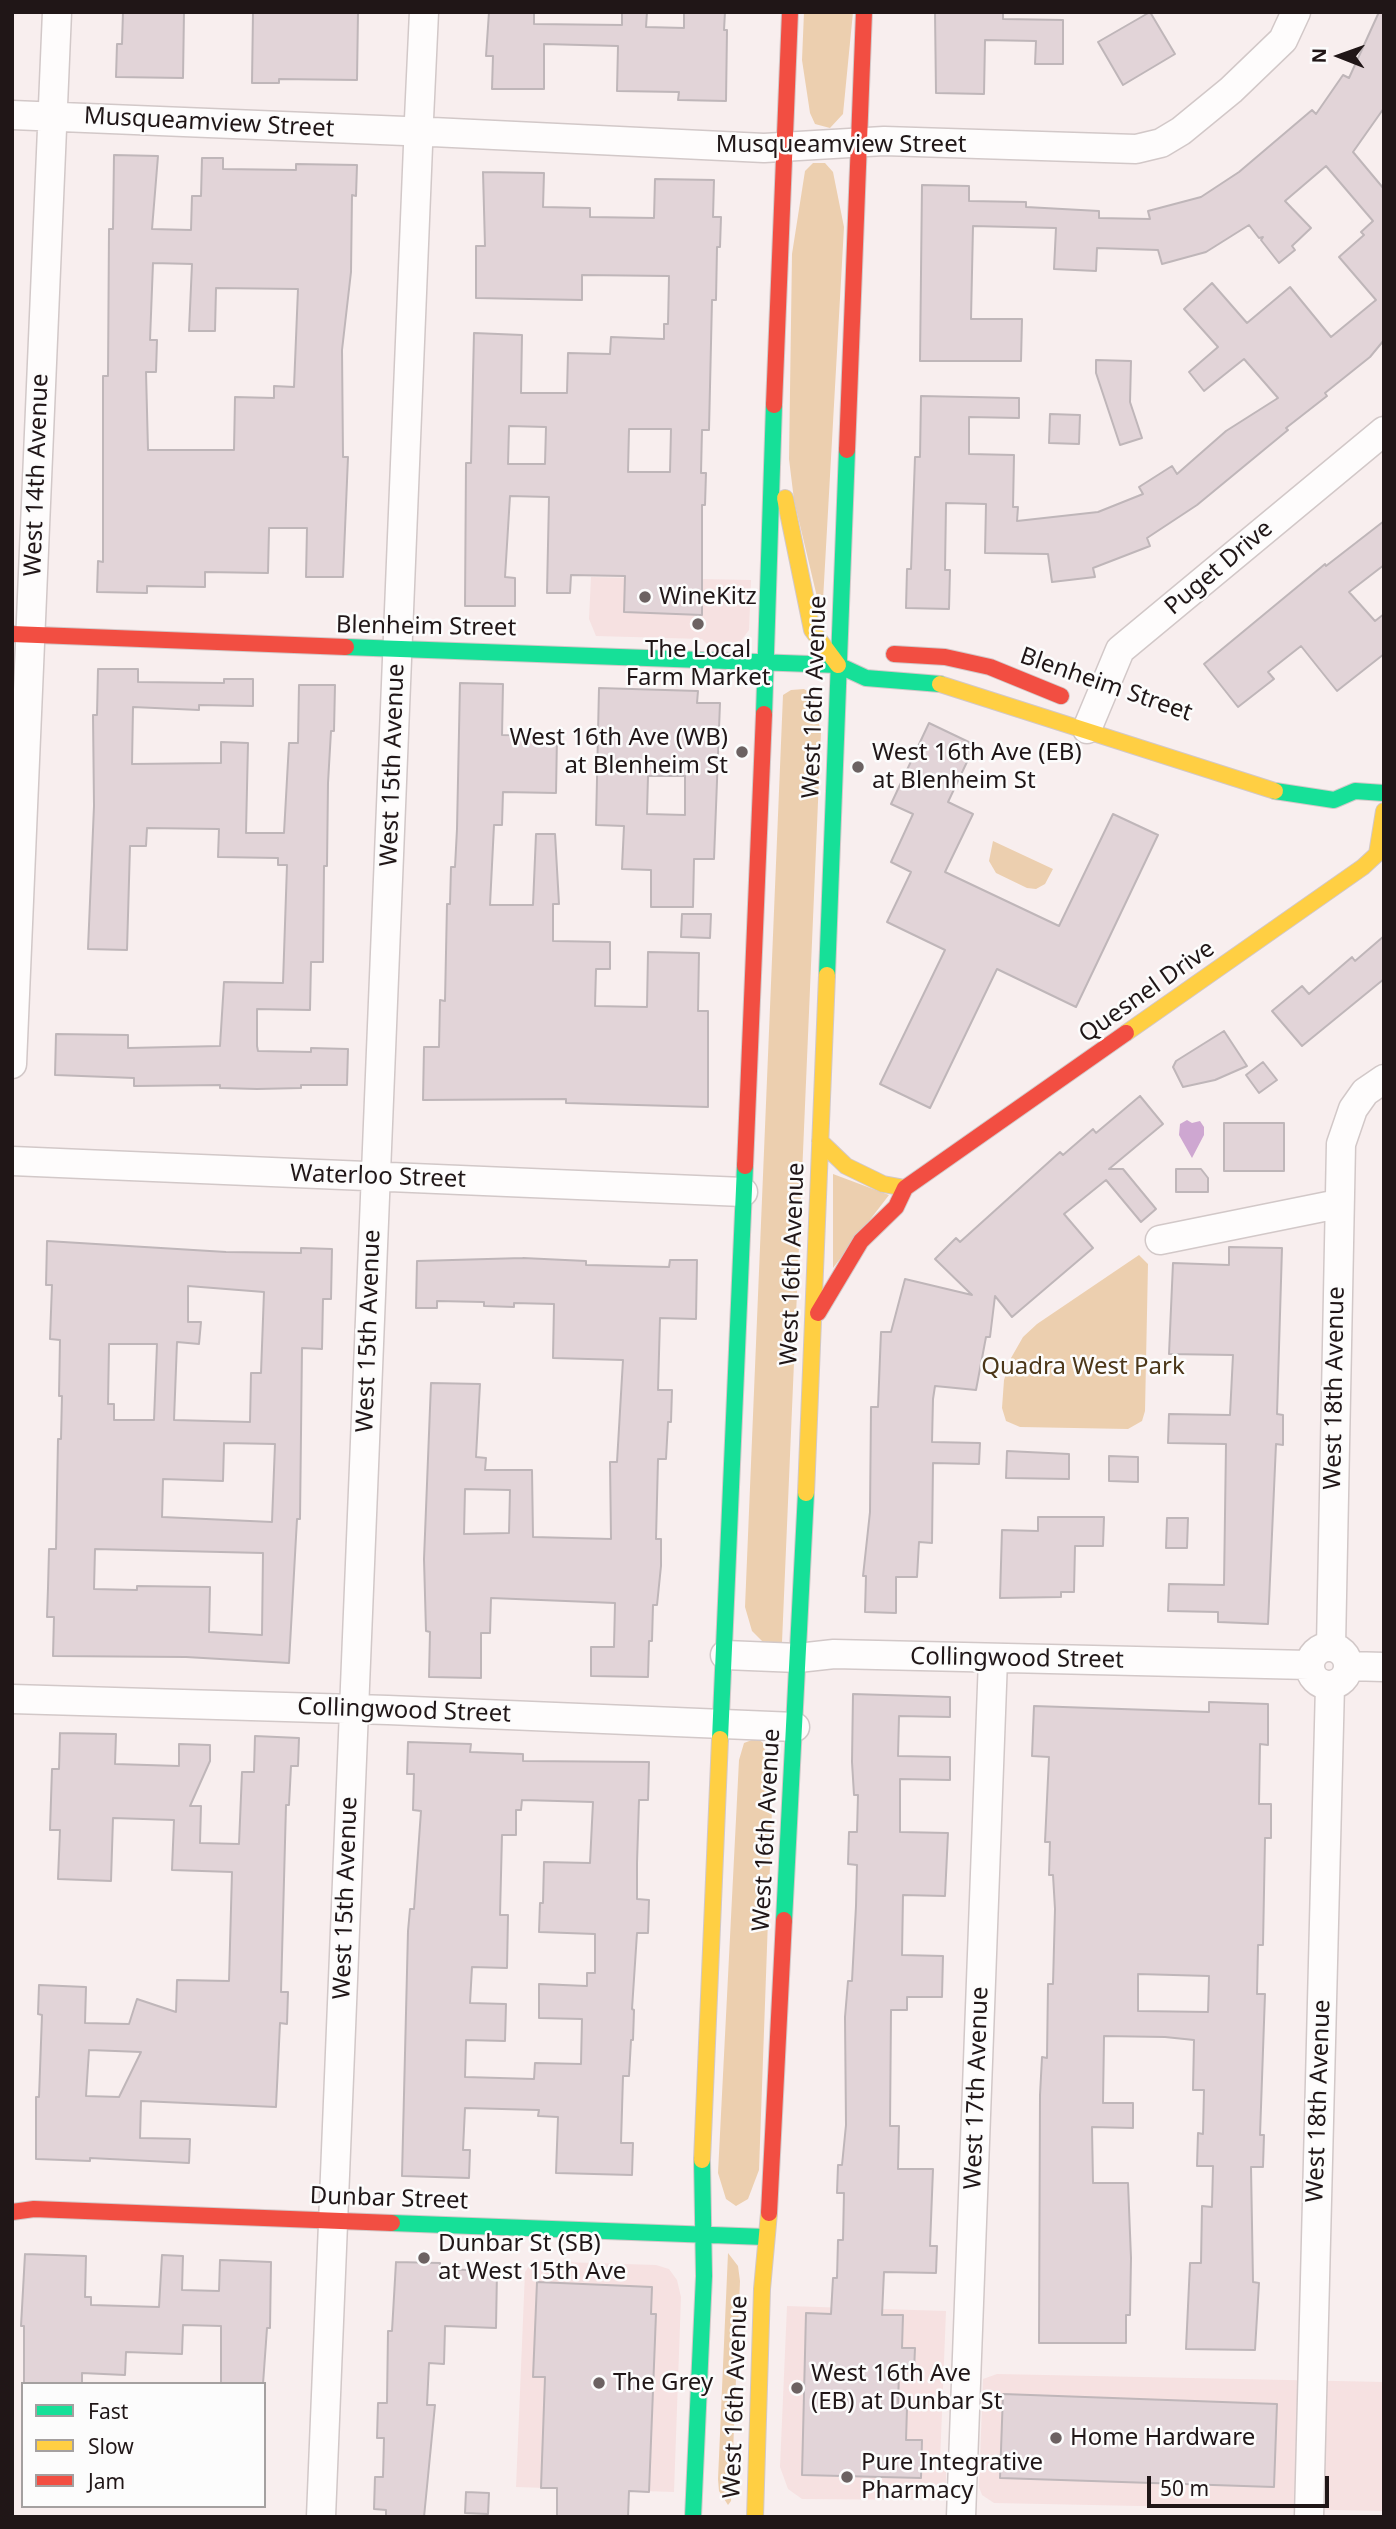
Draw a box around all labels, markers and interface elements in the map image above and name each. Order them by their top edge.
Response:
north arrow [1305,21,1375,91]
text: N [1306,48,1332,64]
street label: Musqueamview Street [83,102,335,144]
street label: Musqueamview Street [716,131,966,159]
street label: West 14th Avenue [19,373,55,577]
street label: Puget Drive [1159,515,1279,621]
place label: WineKitz [659,583,757,611]
marker: WineKitz [637,589,653,605]
street label: West 16th Avenue [797,595,833,799]
street label: Blenheim Street [336,611,516,643]
marker: The Local Farm Market [690,616,706,632]
place label: The Local Farm Market [626,636,770,692]
street label: Blenheim Street [1016,642,1196,728]
street label: West 15th Avenue [375,663,411,867]
place label: West 16th Ave (WB) at Blenheim St [509,724,728,780]
place label: West 16th Ave (EB) at Blenheim St [872,739,1082,795]
marker: West 16th Ave (WB) at Blenheim St [734,744,750,760]
marker: West 16th Ave (EB) at Blenheim St [850,759,866,775]
street label: Quesnel Drive [1074,935,1220,1049]
street label: Waterloo Street [290,1160,466,1194]
street label: West 16th Avenue [775,1162,811,1366]
street label: West 15th Avenue [351,1229,387,1433]
street label: West 18th Avenue [1319,1286,1351,1490]
park label: Quadra West Park [981,1353,1185,1381]
street label: Collingwood Street [910,1643,1124,1675]
street label: Collingwood Street [297,1693,511,1729]
street label: West 16th Avenue [747,1728,787,1932]
street label: West 15th Avenue [328,1796,364,2000]
street label: West 17th Avenue [959,1986,995,2190]
street label: West 18th Avenue [1301,1999,1337,2203]
street label: Dunbar Street [309,2182,469,2216]
place label: Dunbar St (SB) at West 15th Ave [438,2230,626,2286]
marker: Dunbar St (SB) at West 15th Ave [416,2250,432,2266]
street label: West 16th Avenue [718,2295,754,2499]
place label: West 16th Ave (EB) at Dunbar St [811,2360,1002,2416]
place label: The Grey [613,2369,713,2397]
marker: The Grey [591,2375,607,2391]
marker: West 16th Ave (EB) at Dunbar St [789,2380,805,2396]
legend [21,2382,266,2508]
text: Fast [88,2397,128,2425]
place label: Home Hardware [1070,2424,1255,2452]
marker: Home Hardware [1048,2430,1064,2446]
text: Slow [88,2432,134,2460]
place label: Pure Integrative Pharmacy [861,2449,1043,2505]
scale bar [1151,2462,1333,2506]
text: Jam [88,2467,125,2495]
marker: Pure Integrative Pharmacy [839,2469,855,2485]
text: 50 m [1160,2474,1209,2502]

